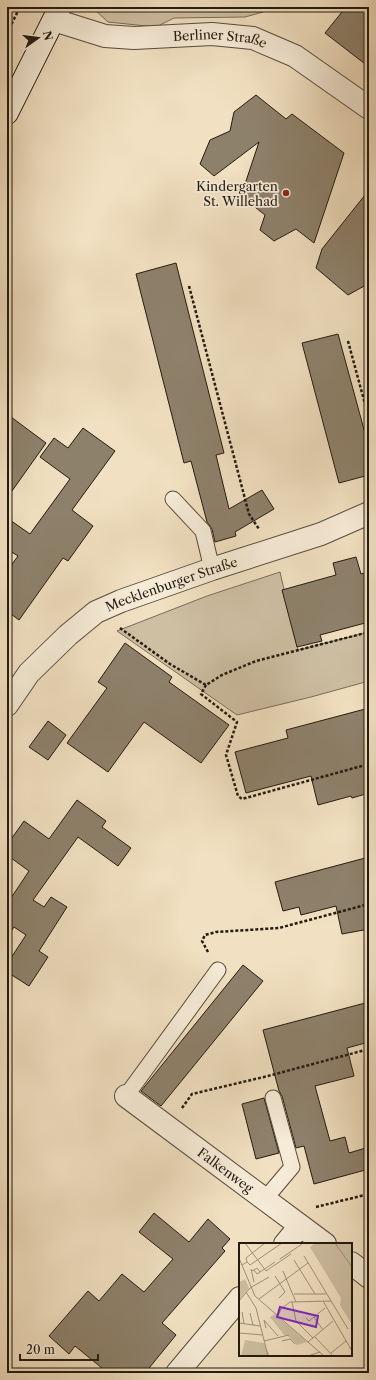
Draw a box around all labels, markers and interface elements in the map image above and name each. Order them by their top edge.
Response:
north arrow [18,18,58,58]
street label: Berliner Straße [173,26,270,51]
text: N [40,29,56,42]
place label: Kindergarten St. Willehad [196,178,278,209]
marker: Kindergarten St. Willehad [281,188,291,198]
street label: Mecklenburger Straße [103,553,239,615]
street label: Falkenweg [194,1144,257,1196]
inset map [239,1243,352,1356]
scale bar [20,1336,98,1362]
text: 20 m [26,1342,55,1357]

